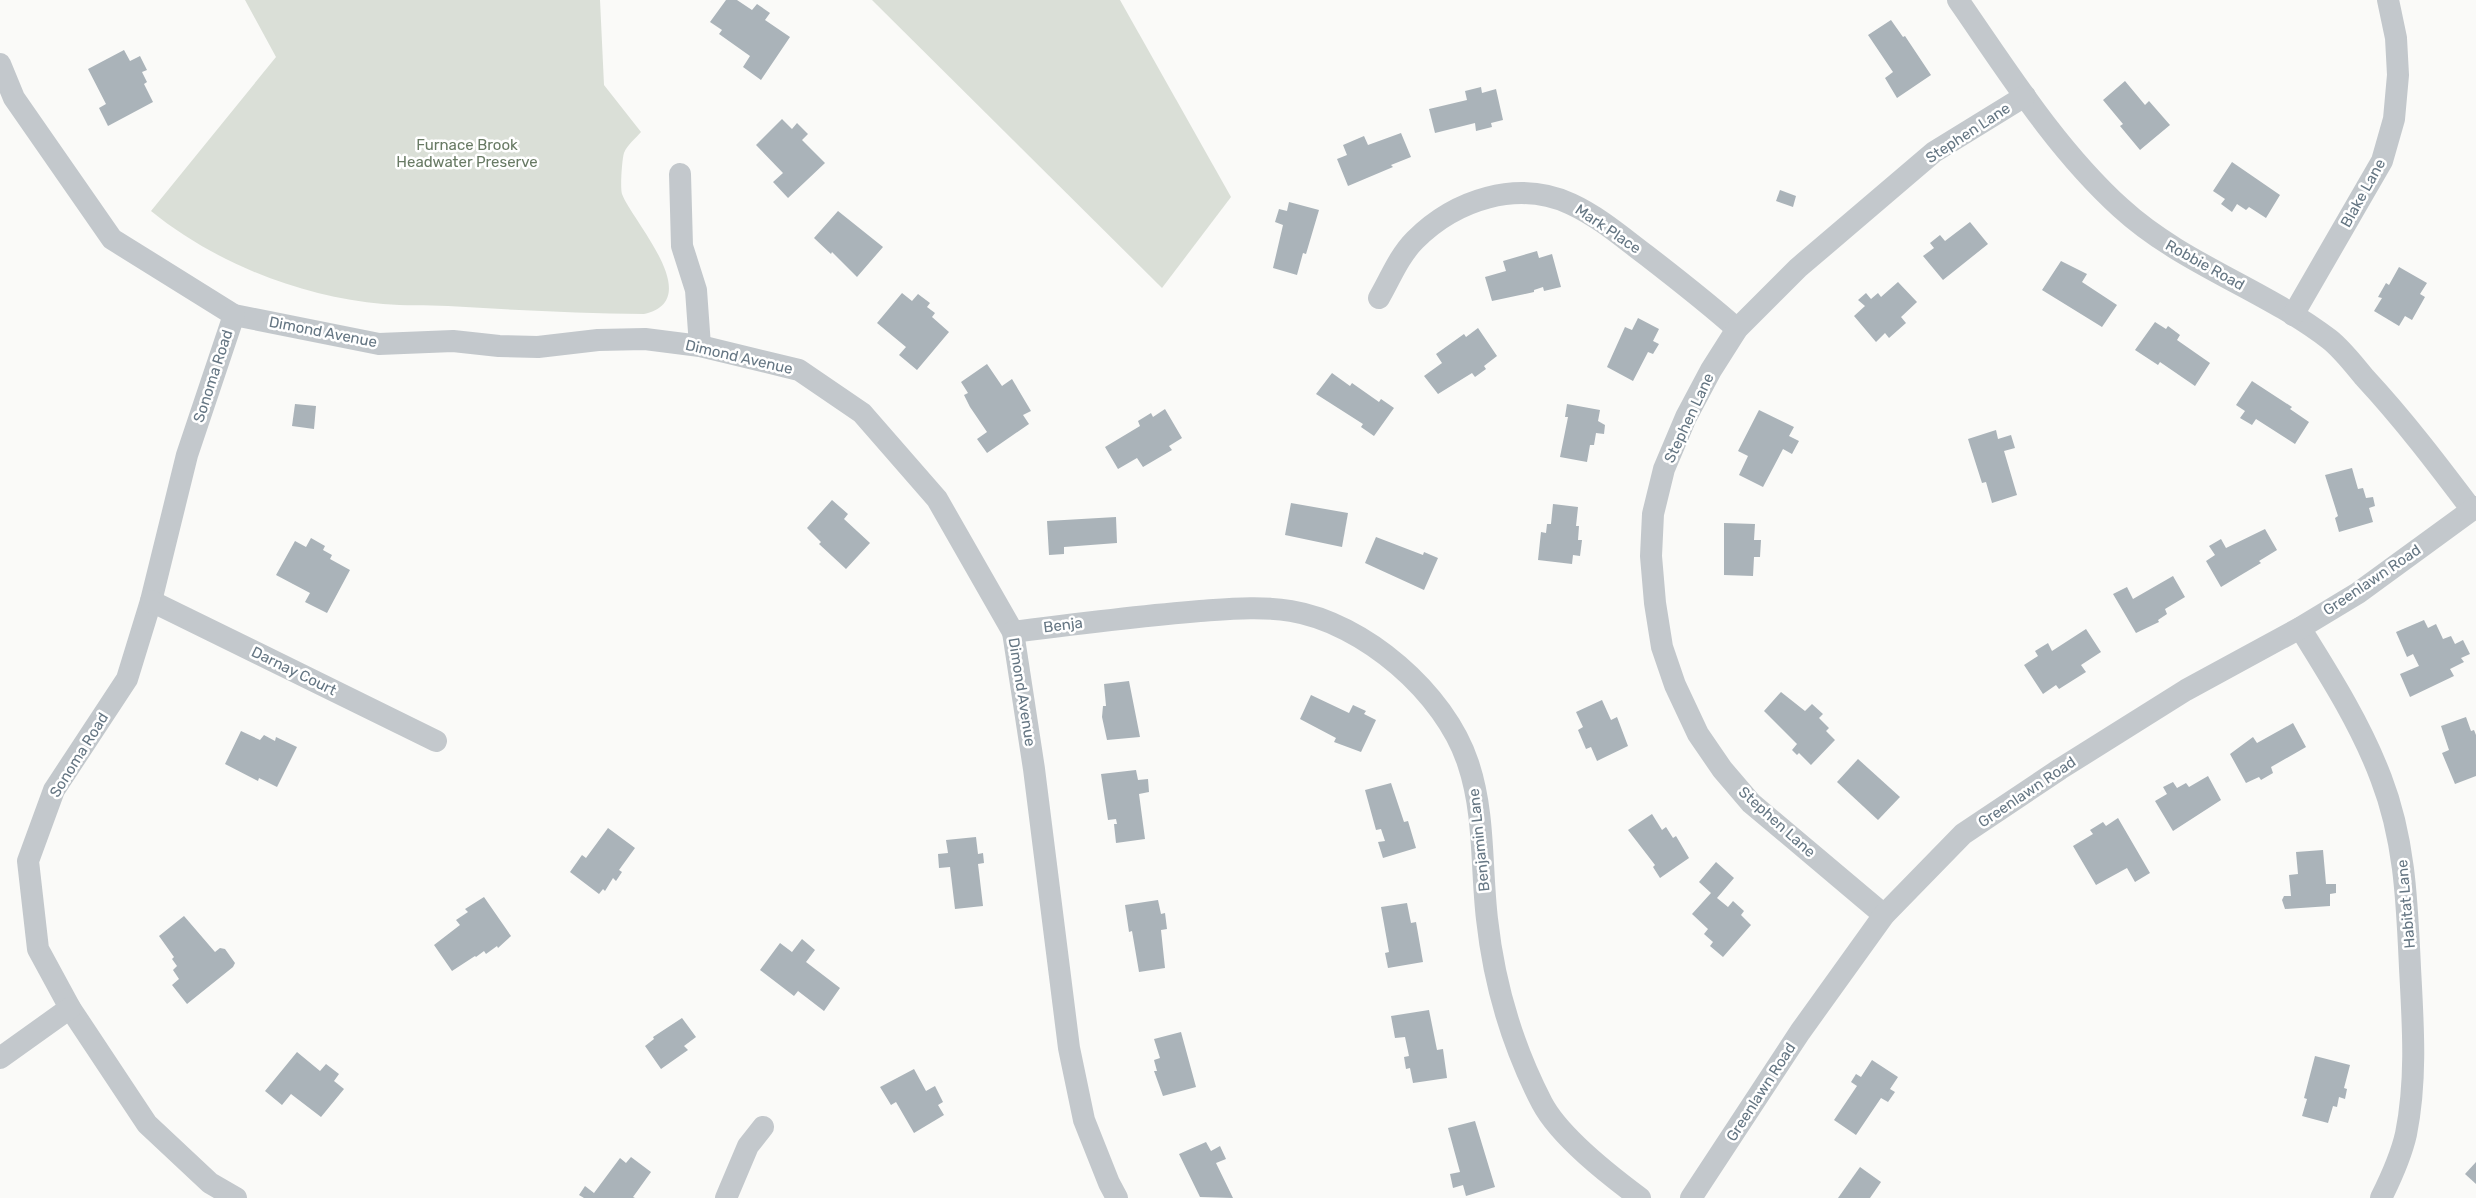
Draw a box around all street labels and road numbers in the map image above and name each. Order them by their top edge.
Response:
street label: Stephen Lane [1922,99,2014,167]
street label: Blake Lane [2337,156,2389,230]
street label: Mark Place [1572,200,1644,258]
street label: Robbie Road [2162,236,2248,294]
street label: Dimond Avenue [267,313,379,351]
street label: Sonoma Road [190,327,236,425]
street label: Dimond Avenue [684,336,794,378]
street label: Stephen Lane [1660,370,1718,466]
street label: Greenlawn Road [2320,541,2424,619]
street label: Benja [1042,614,1084,636]
street label: Dimond Avenue [1005,636,1039,748]
street label: Darnay Court [249,643,340,699]
street label: Sonoma Road [46,709,112,801]
street label: Greenlawn Road [1975,753,2079,831]
street label: Stephen Lane [1735,783,1819,861]
street label: Benjamin Lane [1465,788,1493,892]
street label: Habitat Lane [2393,859,2419,949]
street label: Greenlawn Road [1722,1039,1800,1145]

